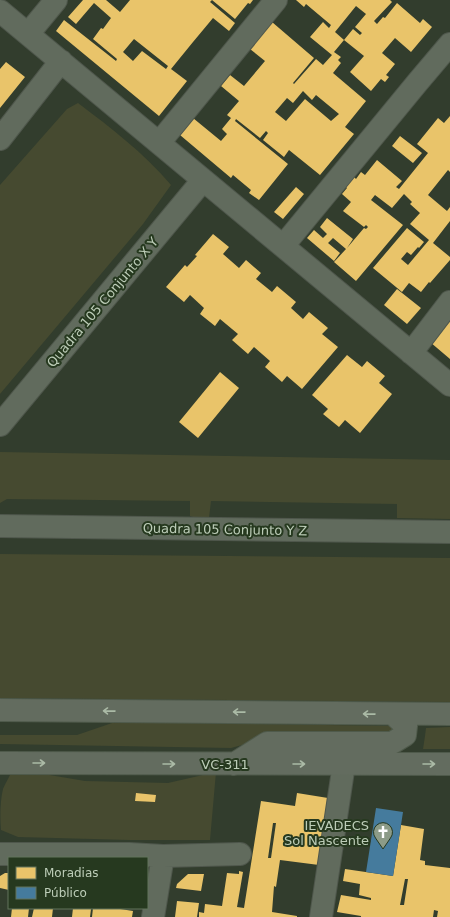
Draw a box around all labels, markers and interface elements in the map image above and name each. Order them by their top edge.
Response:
street label: Quadra 105 Conjunto X Y [44,234,161,370]
street label: Quadra 105 Conjunto Y Z [143,521,308,538]
one-way arrow [103,707,116,715]
one-way arrow [233,709,246,716]
one-way arrow [363,710,376,718]
street label: VC-311 [201,757,249,772]
one-way arrow [32,759,45,767]
one-way arrow [162,760,175,768]
one-way arrow [292,760,305,768]
one-way arrow [422,760,435,768]
place label: IEVADECS Sol Nascente [284,818,369,848]
church icon: IEVADECS Sol Nascente [372,821,394,849]
legend [8,857,148,909]
text: Moradias [44,866,99,880]
text: Público [44,886,87,900]

